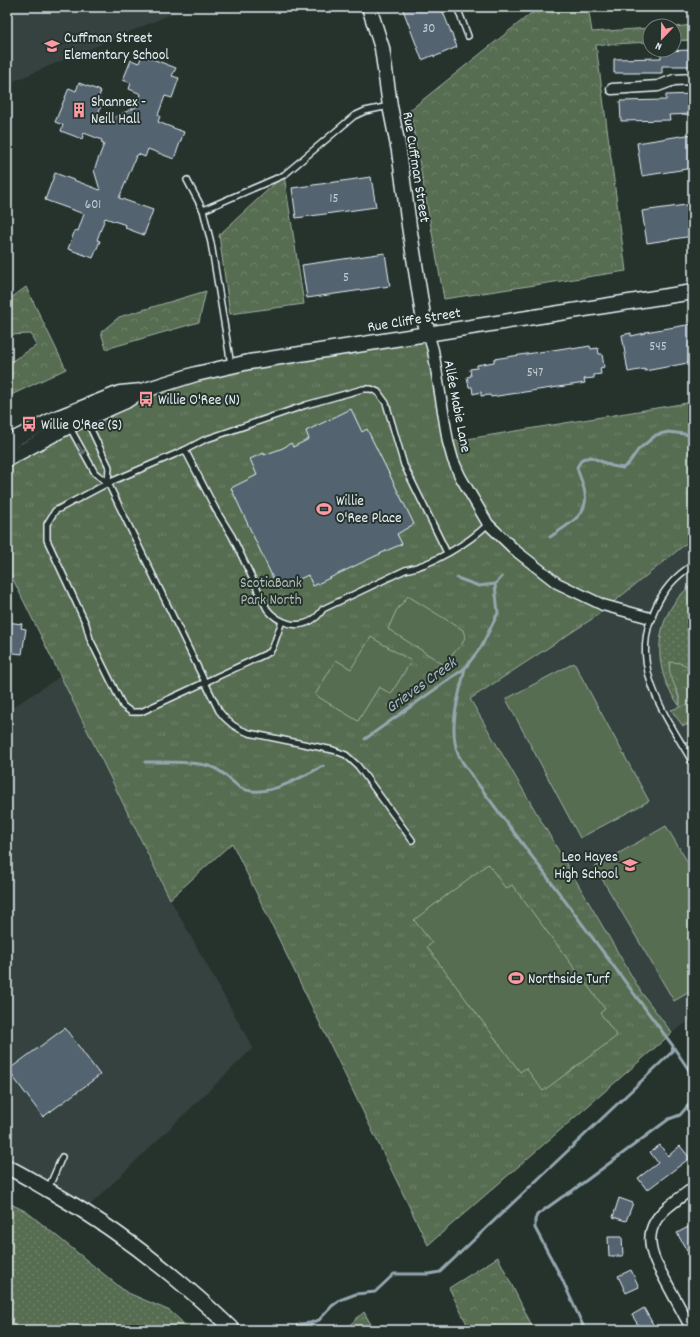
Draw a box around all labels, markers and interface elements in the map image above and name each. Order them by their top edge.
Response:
north arrow [642,18,682,58]
house number: 30 [423,20,435,39]
place label: Cuffman Street Elementary School [64,28,169,67]
school or university icon: Cuffman Street Elementary School [43,37,61,55]
text: N [653,37,665,54]
place label: Shannex - Neill Hall [91,92,146,131]
building icon: Shannex - Neill Hall [70,101,88,119]
street label: Rue Cuffman Street [395,110,435,225]
house number: 15 [330,190,338,209]
house number: 601 [85,196,101,215]
house number: 5 [343,269,349,288]
street label: Rue Cliffe Street [366,303,463,339]
house number: 545 [649,338,667,357]
street label: Allée Mabie Lane [436,358,476,455]
house number: 547 [527,364,543,383]
bus stop icon: Willie O'Ree (N) [137,390,155,408]
place label: Willie O'Ree (N) [158,390,240,412]
bus stop icon: Willie O'Ree (S) [20,415,38,433]
place label: Willie O'Ree (S) [41,415,122,437]
one-way arrow [78,443,86,455]
place label: Willie O'Ree Place [336,491,402,530]
sports icon: Willie O'Ree Place [315,500,333,518]
park label: ScotiaBank Park North [240,573,302,612]
water label: Grieves Creek [381,652,463,720]
place label: Leo Hayes High School [554,847,618,886]
school or university icon: Leo Hayes High School [621,856,639,874]
sports icon: Northside Turf [507,969,525,987]
place label: Northside Turf [528,969,610,991]

